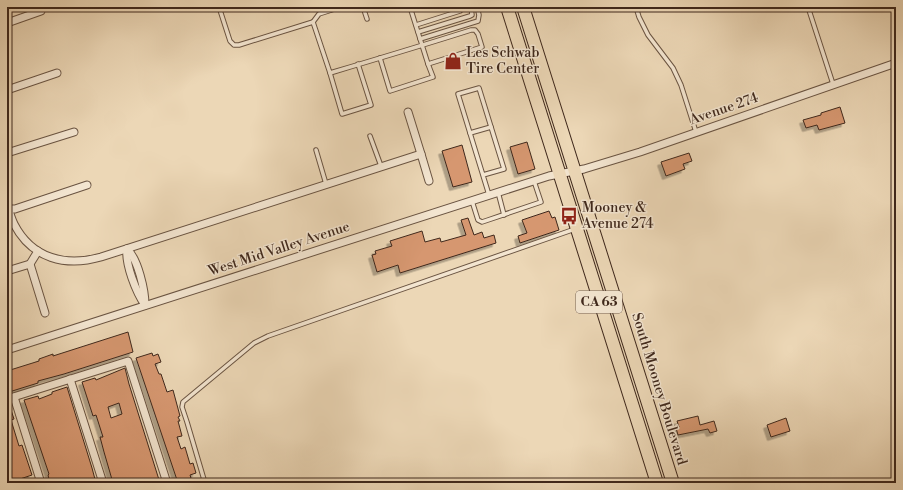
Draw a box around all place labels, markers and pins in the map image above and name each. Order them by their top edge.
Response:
place label: Les Schwab Tire Center [466,44,539,78]
shop icon: Les Schwab Tire Center [443,51,463,71]
place label: Mooney & Avenue 274 [581,199,654,233]
bus stop icon: Mooney & Avenue 274 [559,206,579,226]

